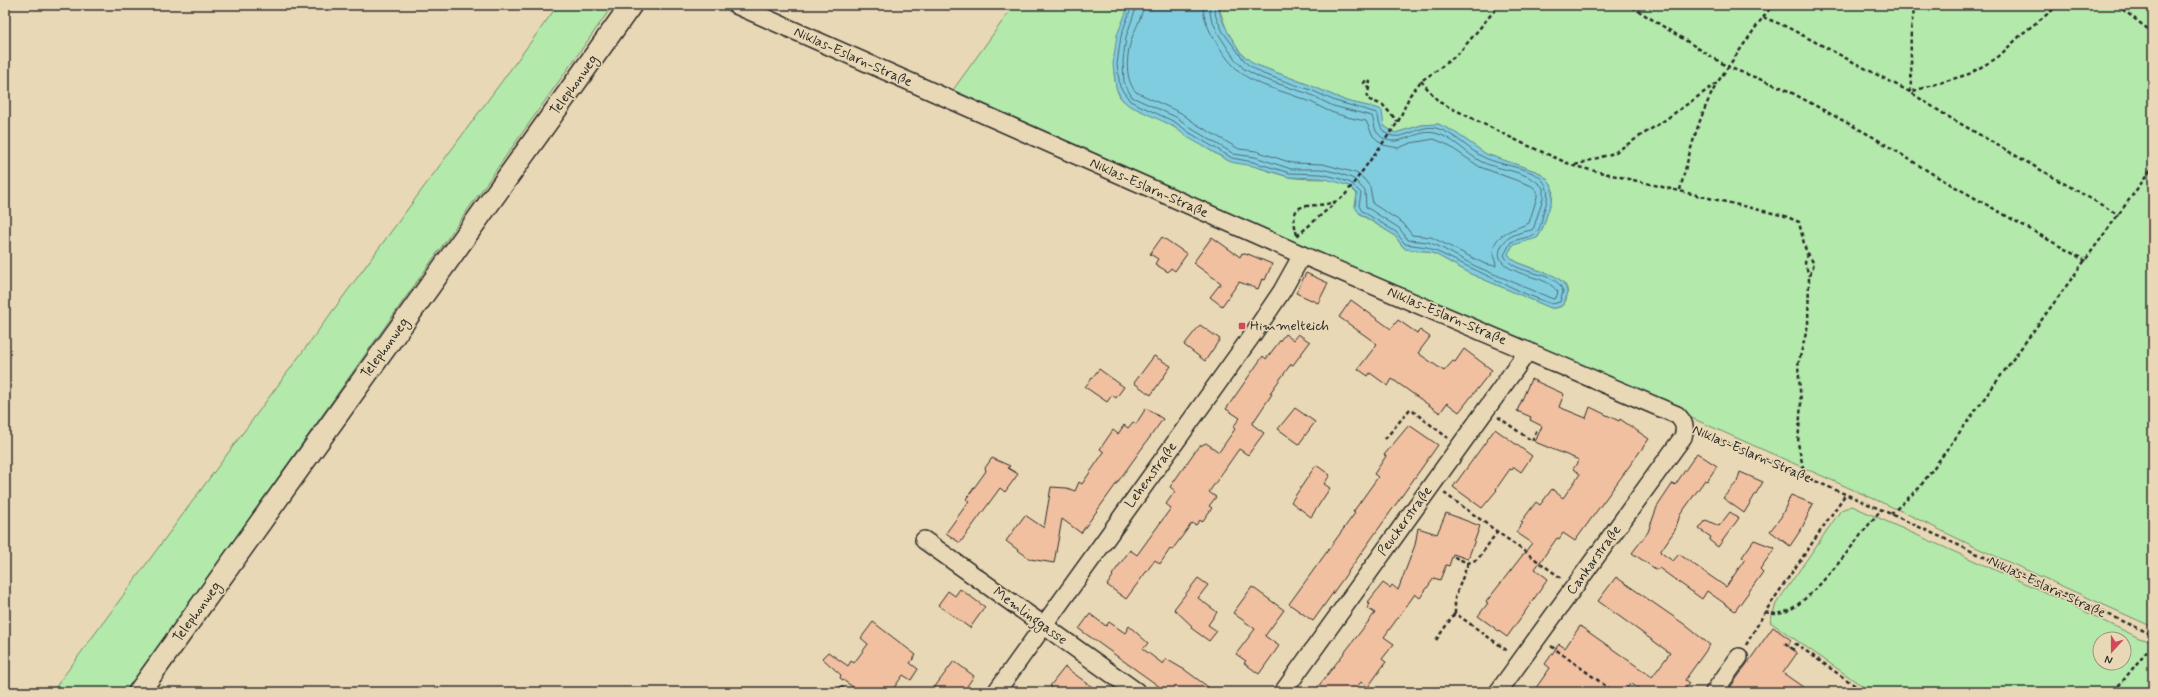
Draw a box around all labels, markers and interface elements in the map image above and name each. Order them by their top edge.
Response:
street label: Niklas-Eslarn-Straße [791,23,915,91]
street label: Telephonweg [546,51,603,119]
street label: Niklas-Eslarn-Straße [1087,154,1211,222]
street label: Niklas-Eslarn-Straße [1385,283,1509,349]
street label: Telephonweg [357,314,414,382]
place label: Himmelteich [1250,317,1329,335]
marker: Himmelteich [1237,321,1247,331]
street label: Niklas-Eslarn-Straße [1690,421,1814,487]
street label: Lehenstraße [1121,438,1181,512]
street label: Peuckerstraße [1374,482,1436,560]
street label: Cankarstraße [1563,521,1625,598]
street label: Niklas-Eslarn-Straße [1985,552,2109,622]
street label: Telephonweg [169,578,226,646]
street label: Memlinggasse [988,583,1071,651]
north arrow [2092,631,2132,671]
text: N [2103,652,2115,667]

